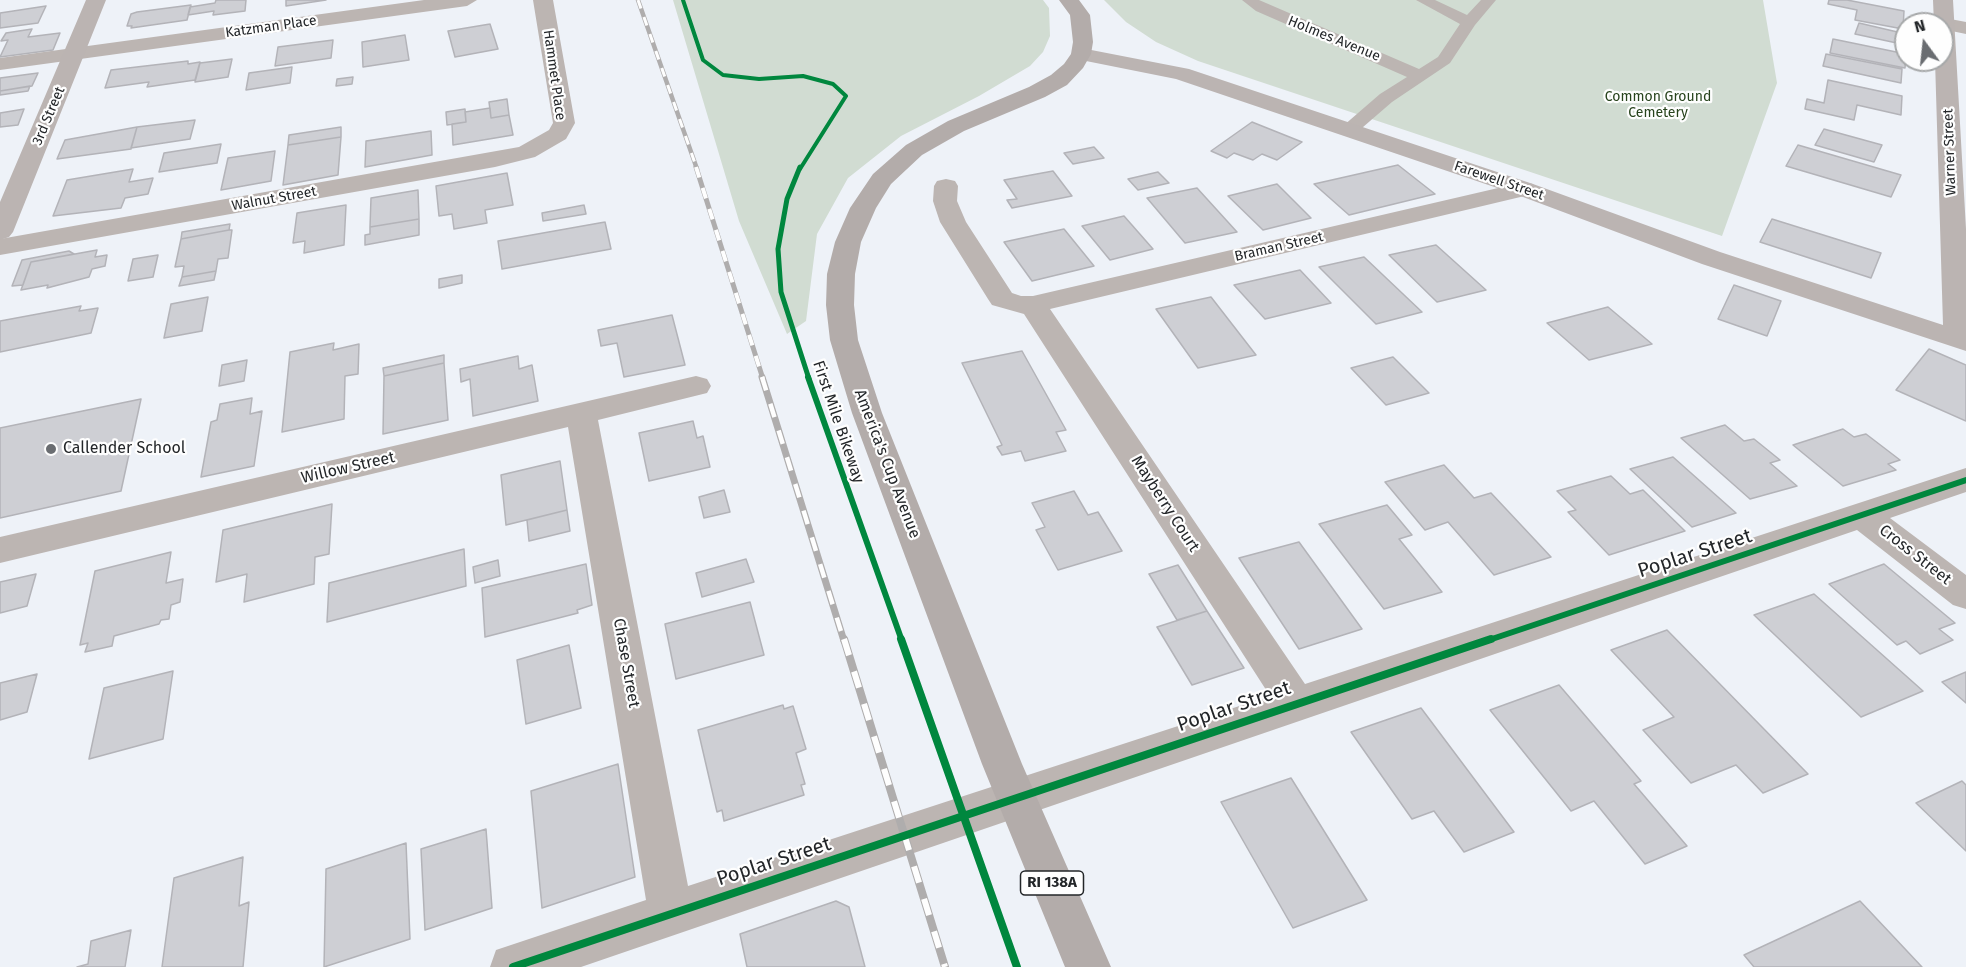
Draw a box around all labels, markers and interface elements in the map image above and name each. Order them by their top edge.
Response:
street label: Katzman Place [224,12,318,42]
north arrow [1894,12,1954,72]
street label: Holmes Avenue [1285,13,1383,65]
text: N [1912,16,1927,37]
street label: Hammet Place [539,29,569,121]
street label: 3rd Street [29,84,69,148]
park label: Common Ground Cemetery [1605,89,1711,122]
street label: Warner Street [1940,108,1960,196]
street label: Farewell Street [1452,158,1546,204]
street label: Walnut Street [230,183,318,215]
street label: Braman Street [1233,229,1325,265]
street label: First Mile Bikeway [808,358,868,486]
street label: America's Cup Avenue [850,387,924,541]
place label: Callender School [63,439,186,459]
marker: Callender School [44,442,58,456]
street label: Willow Street [299,448,397,488]
street label: Mayberry Court [1127,452,1203,556]
street label: Cross Street [1875,521,1955,589]
street label: Poplar Street [1635,524,1755,584]
street label: Chase Street [609,617,643,709]
street label: Poplar Street [1174,676,1294,738]
street label: Poplar Street [714,832,834,892]
road number: RI 138A [1020,871,1084,895]

